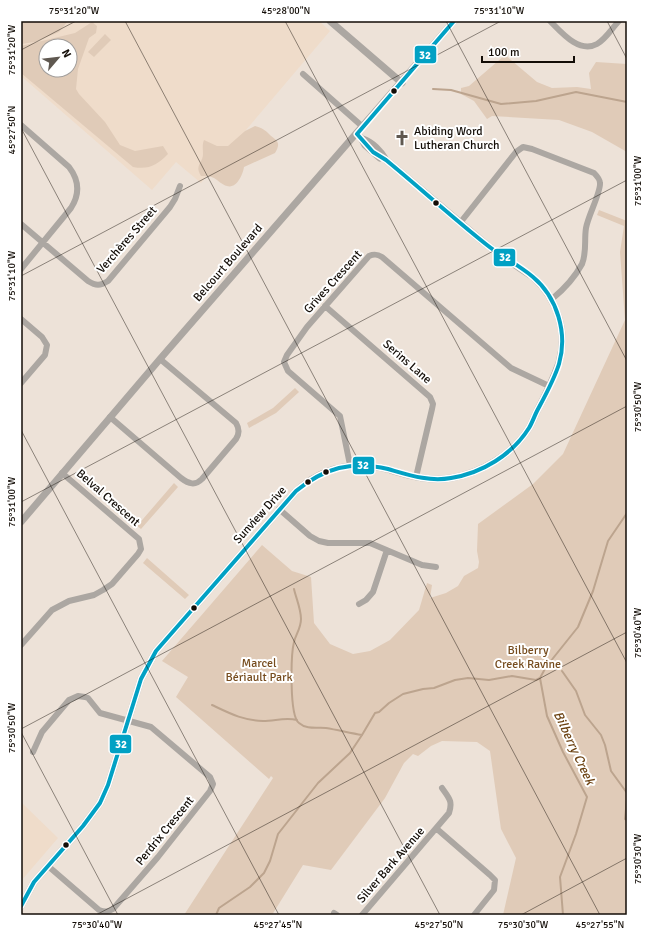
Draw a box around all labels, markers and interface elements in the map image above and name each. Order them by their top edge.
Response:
text: 75°31'20"W [49,5,100,17]
text: 45°28'00"N [262,5,310,17]
text: 75°31'10"W [474,5,525,17]
text: 75°31'20"W [6,24,18,75]
north arrow [38,38,78,78]
scale bar [482,38,574,64]
line badge: 32 [414,45,437,64]
text: 100 m [488,45,520,60]
text: N [59,47,74,60]
text: 32 [419,49,431,62]
unlabelled marker [389,86,399,96]
text: 45°27'50"N [6,106,18,154]
place label: Abiding Word Lutheran Church [414,124,500,153]
church icon: Abiding Word Lutheran Church [393,129,411,147]
text: 75°31'00"W [632,155,644,206]
unlabelled marker [431,198,441,208]
street label: Verchères Street [94,203,160,277]
street label: Belcourt Boulevard [190,221,266,305]
street label: Grives Crescent [301,247,365,317]
line badge: 32 [493,248,516,267]
text: 75°31'10"W [6,250,18,301]
text: 32 [499,251,511,264]
street label: Serins Lane [380,337,434,387]
text: 75°30'50"W [632,381,644,432]
line badge: 32 [352,456,375,475]
text: 32 [357,459,369,472]
street label: Belval Crescent [73,466,143,530]
unlabelled marker [321,467,331,477]
text: 75°31'00"W [6,476,18,527]
unlabelled marker [303,477,313,487]
street label: Sunview Drive [230,483,290,547]
unlabelled marker [189,603,199,613]
text: 75°30'40"W [632,607,644,658]
park label: Bilberry Creek Ravine [495,643,561,672]
park label: Marcel Bériault Park [225,656,293,685]
text: 75°30'50"W [6,702,18,753]
water label: Bilberry Creek [550,709,599,789]
line badge: 32 [109,734,132,754]
text: 32 [115,738,127,751]
street label: Perdrix Crescent [133,794,197,868]
street label: Silver Bark Avenue [354,824,428,906]
text: 75°30'30"W [632,833,644,884]
unlabelled marker [61,840,71,850]
text: 75°30'40"W [72,919,123,931]
text: 45°27'45"N [254,919,302,931]
text: 45°27'50"N [415,919,463,931]
text: 75°30'30"W [498,919,549,931]
text: 45°27'55"N [576,919,624,931]

